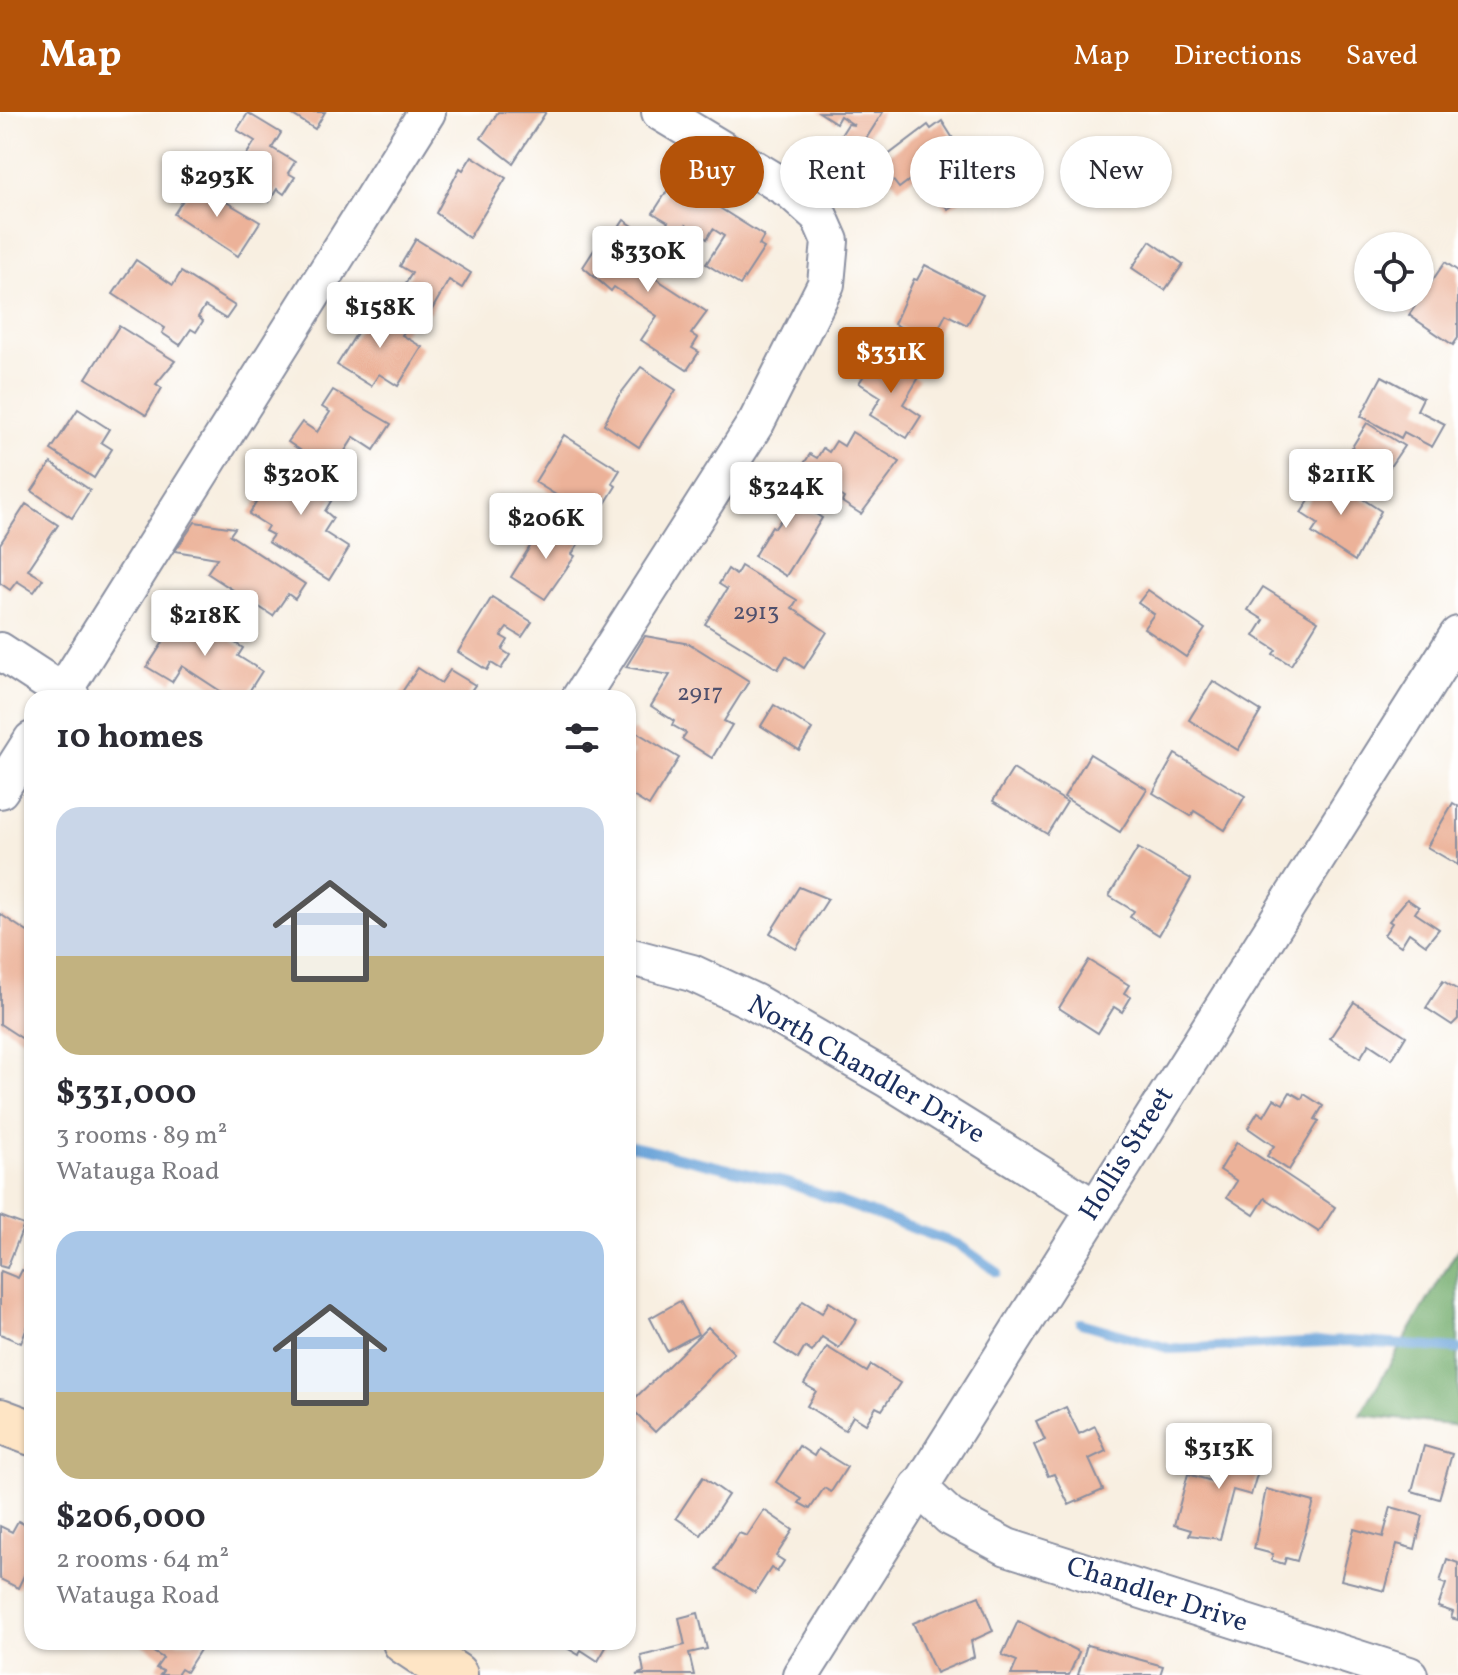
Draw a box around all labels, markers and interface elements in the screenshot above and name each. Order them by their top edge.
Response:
text: Map [40,30,121,83]
text: Map [1074,37,1130,76]
text: Directions [1174,37,1302,76]
text: Saved [1346,37,1418,76]
chip: Buy [660,136,764,208]
chip: Rent [780,136,894,208]
chip: Filters [910,136,1044,208]
chip: New [1060,136,1172,208]
pin: $293K [161,151,273,219]
text: $293K [180,159,254,195]
pin: $330K [592,226,704,294]
map controls [1354,232,1434,312]
button: locate [1354,232,1434,312]
text: $330K [610,234,686,270]
pin: $158K [324,282,436,350]
text: $158K [345,290,415,326]
pin: $331K [835,327,947,395]
text: $331K [856,335,926,371]
pin: $320K [245,449,357,517]
pin: $211K [1285,449,1397,517]
text: $320K [263,457,339,493]
text: $211K [1307,457,1375,493]
pin: $324K [730,462,842,530]
text: $324K [748,470,824,506]
pin: $206K [490,493,602,561]
text: $206K [507,501,585,537]
pin: $218K [149,590,261,658]
house number: 2913 [733,596,779,630]
text: $218K [169,598,241,634]
house number: 2917 [677,677,723,711]
text: 10 homes [56,715,204,762]
icon: filters [560,716,604,760]
icon: home [258,859,402,1003]
street label: North Chandler Drive [740,986,992,1154]
text: $331,000 [56,1071,197,1118]
street label: Hollis Street [1070,1079,1184,1229]
text: 3 rooms · 89 m² [56,1118,227,1154]
text: Watauga Road [56,1154,220,1190]
icon: home [258,1283,402,1427]
pin: $313K [1163,1423,1275,1491]
text: $313K [1184,1431,1254,1467]
text: $206,000 [56,1495,206,1542]
text: 2 rooms · 64 m² [56,1542,229,1578]
street label: Chandler Drive [1061,1547,1253,1643]
text: Watauga Road [56,1578,220,1614]

